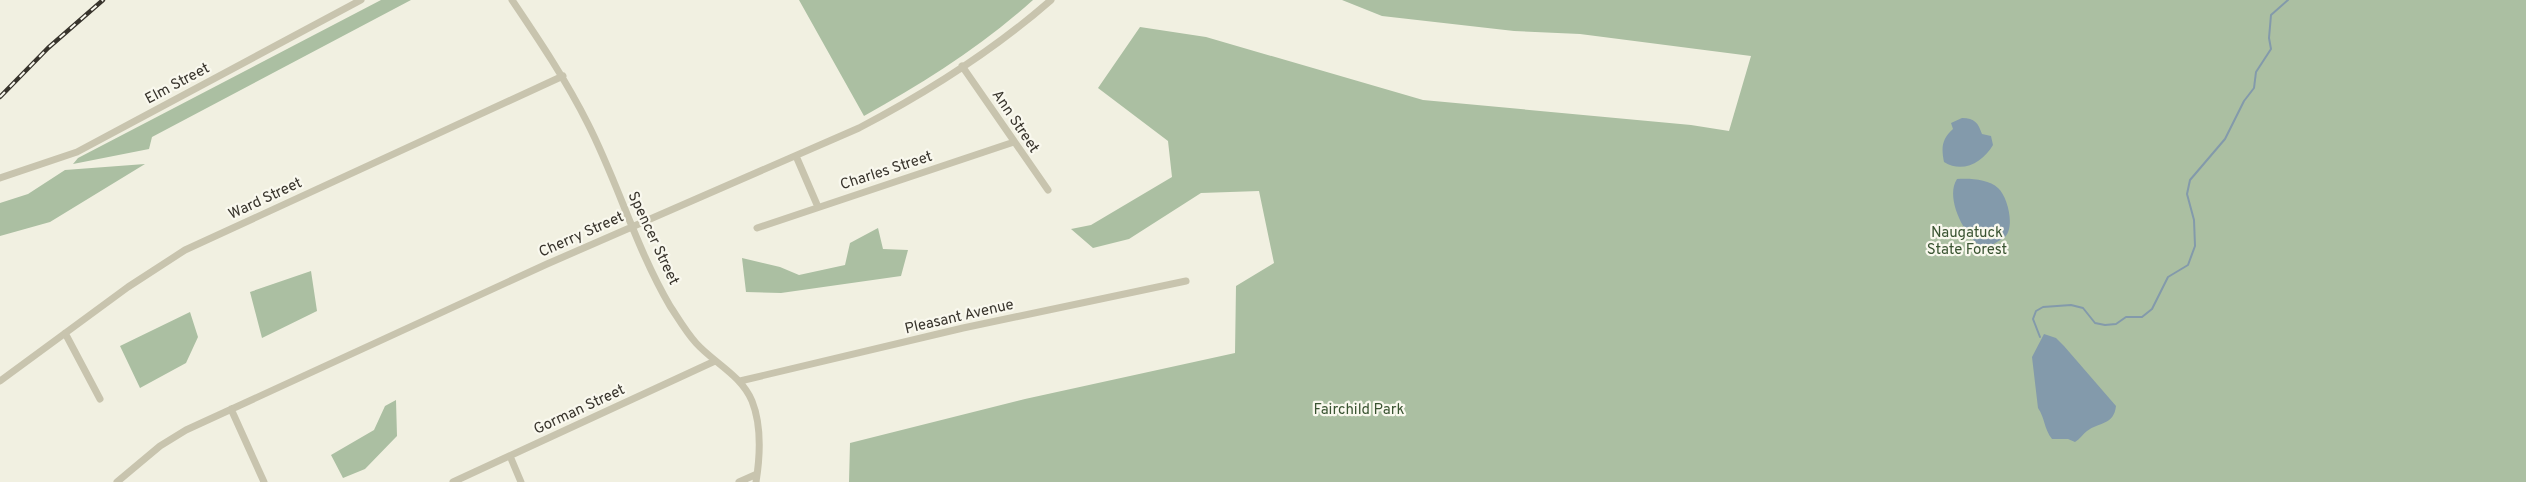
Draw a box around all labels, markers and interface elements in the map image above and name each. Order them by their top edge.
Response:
street label: Elm Street [142,59,213,109]
street label: Ann Street [987,87,1043,157]
street label: Charles Street [838,148,935,195]
street label: Ward Street [226,174,305,225]
street label: Spencer Street [623,189,683,288]
street label: Cherry Street [536,208,627,263]
park label: Naugatuck State Forest [1927,224,2007,260]
street label: Pleasant Avenue [903,296,1016,339]
street label: Gorman Street [531,381,628,440]
park label: Fairchild Park [1314,401,1405,420]

